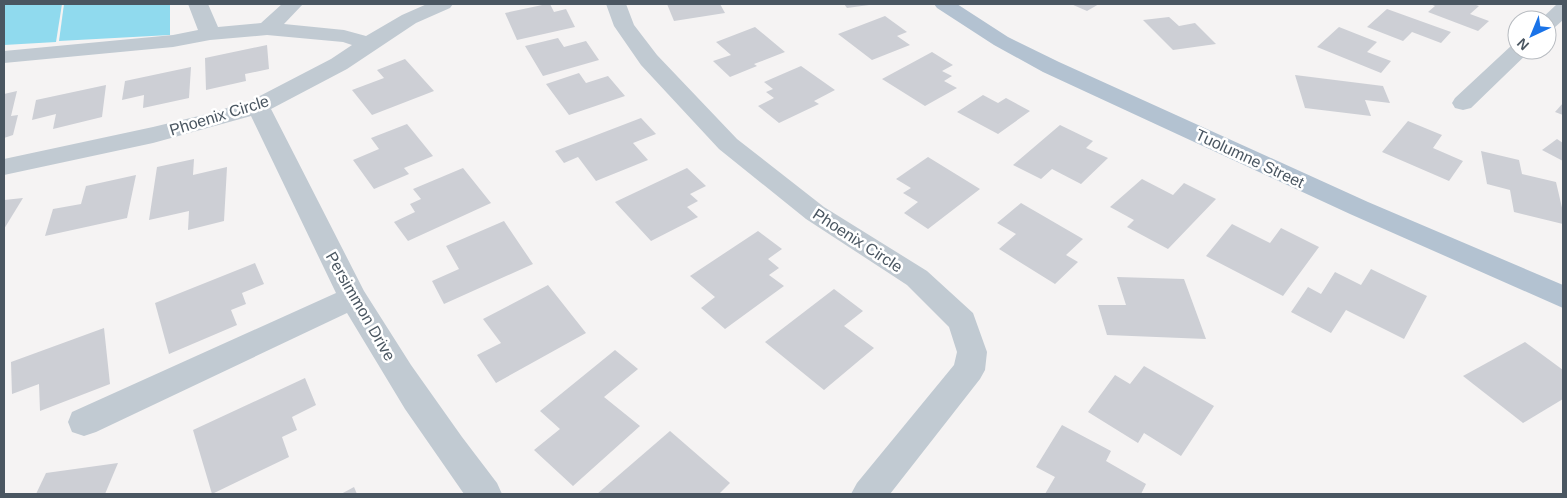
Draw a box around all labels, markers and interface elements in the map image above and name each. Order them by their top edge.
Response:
north arrow [1507,10,1557,60]
text: N [1514,35,1532,54]
street label: Phoenix Circle [167,92,271,139]
street label: Tuolumne Street [1193,126,1307,191]
street label: Phoenix Circle [810,205,906,276]
street label: Persimmon Drive [323,249,399,364]

